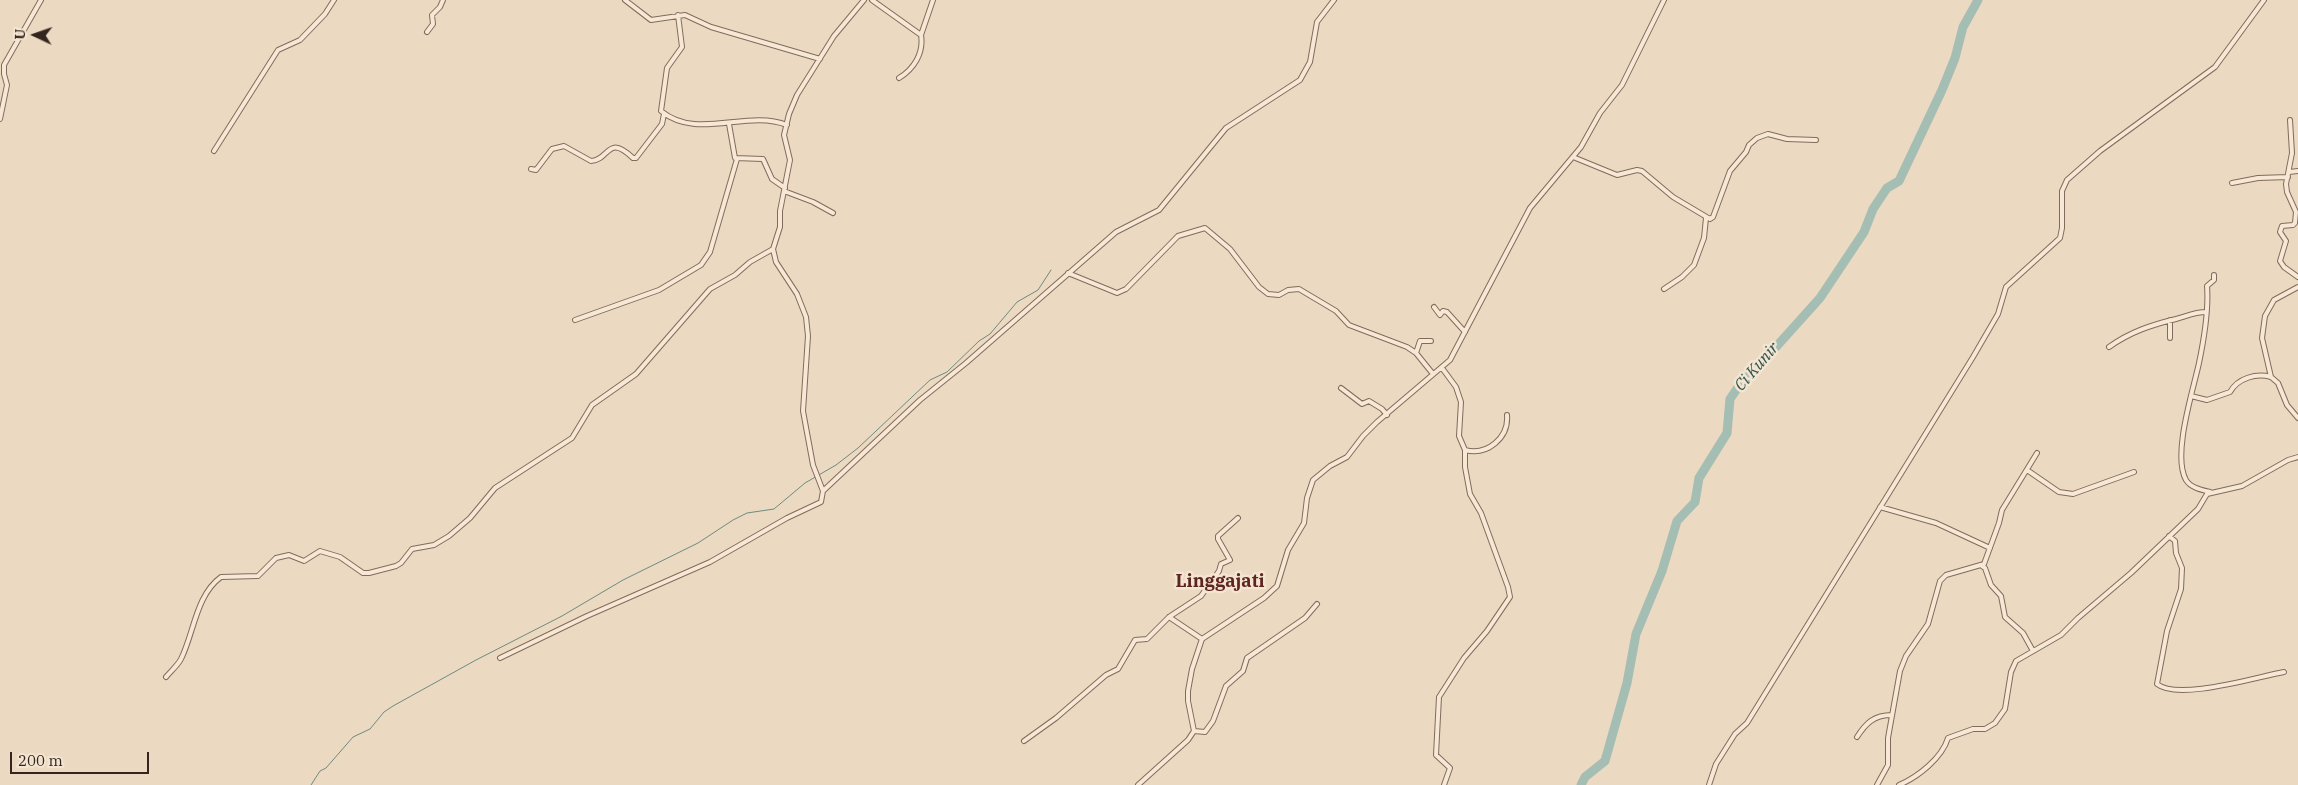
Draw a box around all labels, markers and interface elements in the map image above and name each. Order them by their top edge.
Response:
north arrow [10,10,60,60]
text: U [11,28,29,40]
water label: Ci Kunir [1731,339,1783,395]
district label: Linggajati [1175,571,1265,593]
scale bar [12,742,151,774]
text: 200 m [18,751,63,770]

